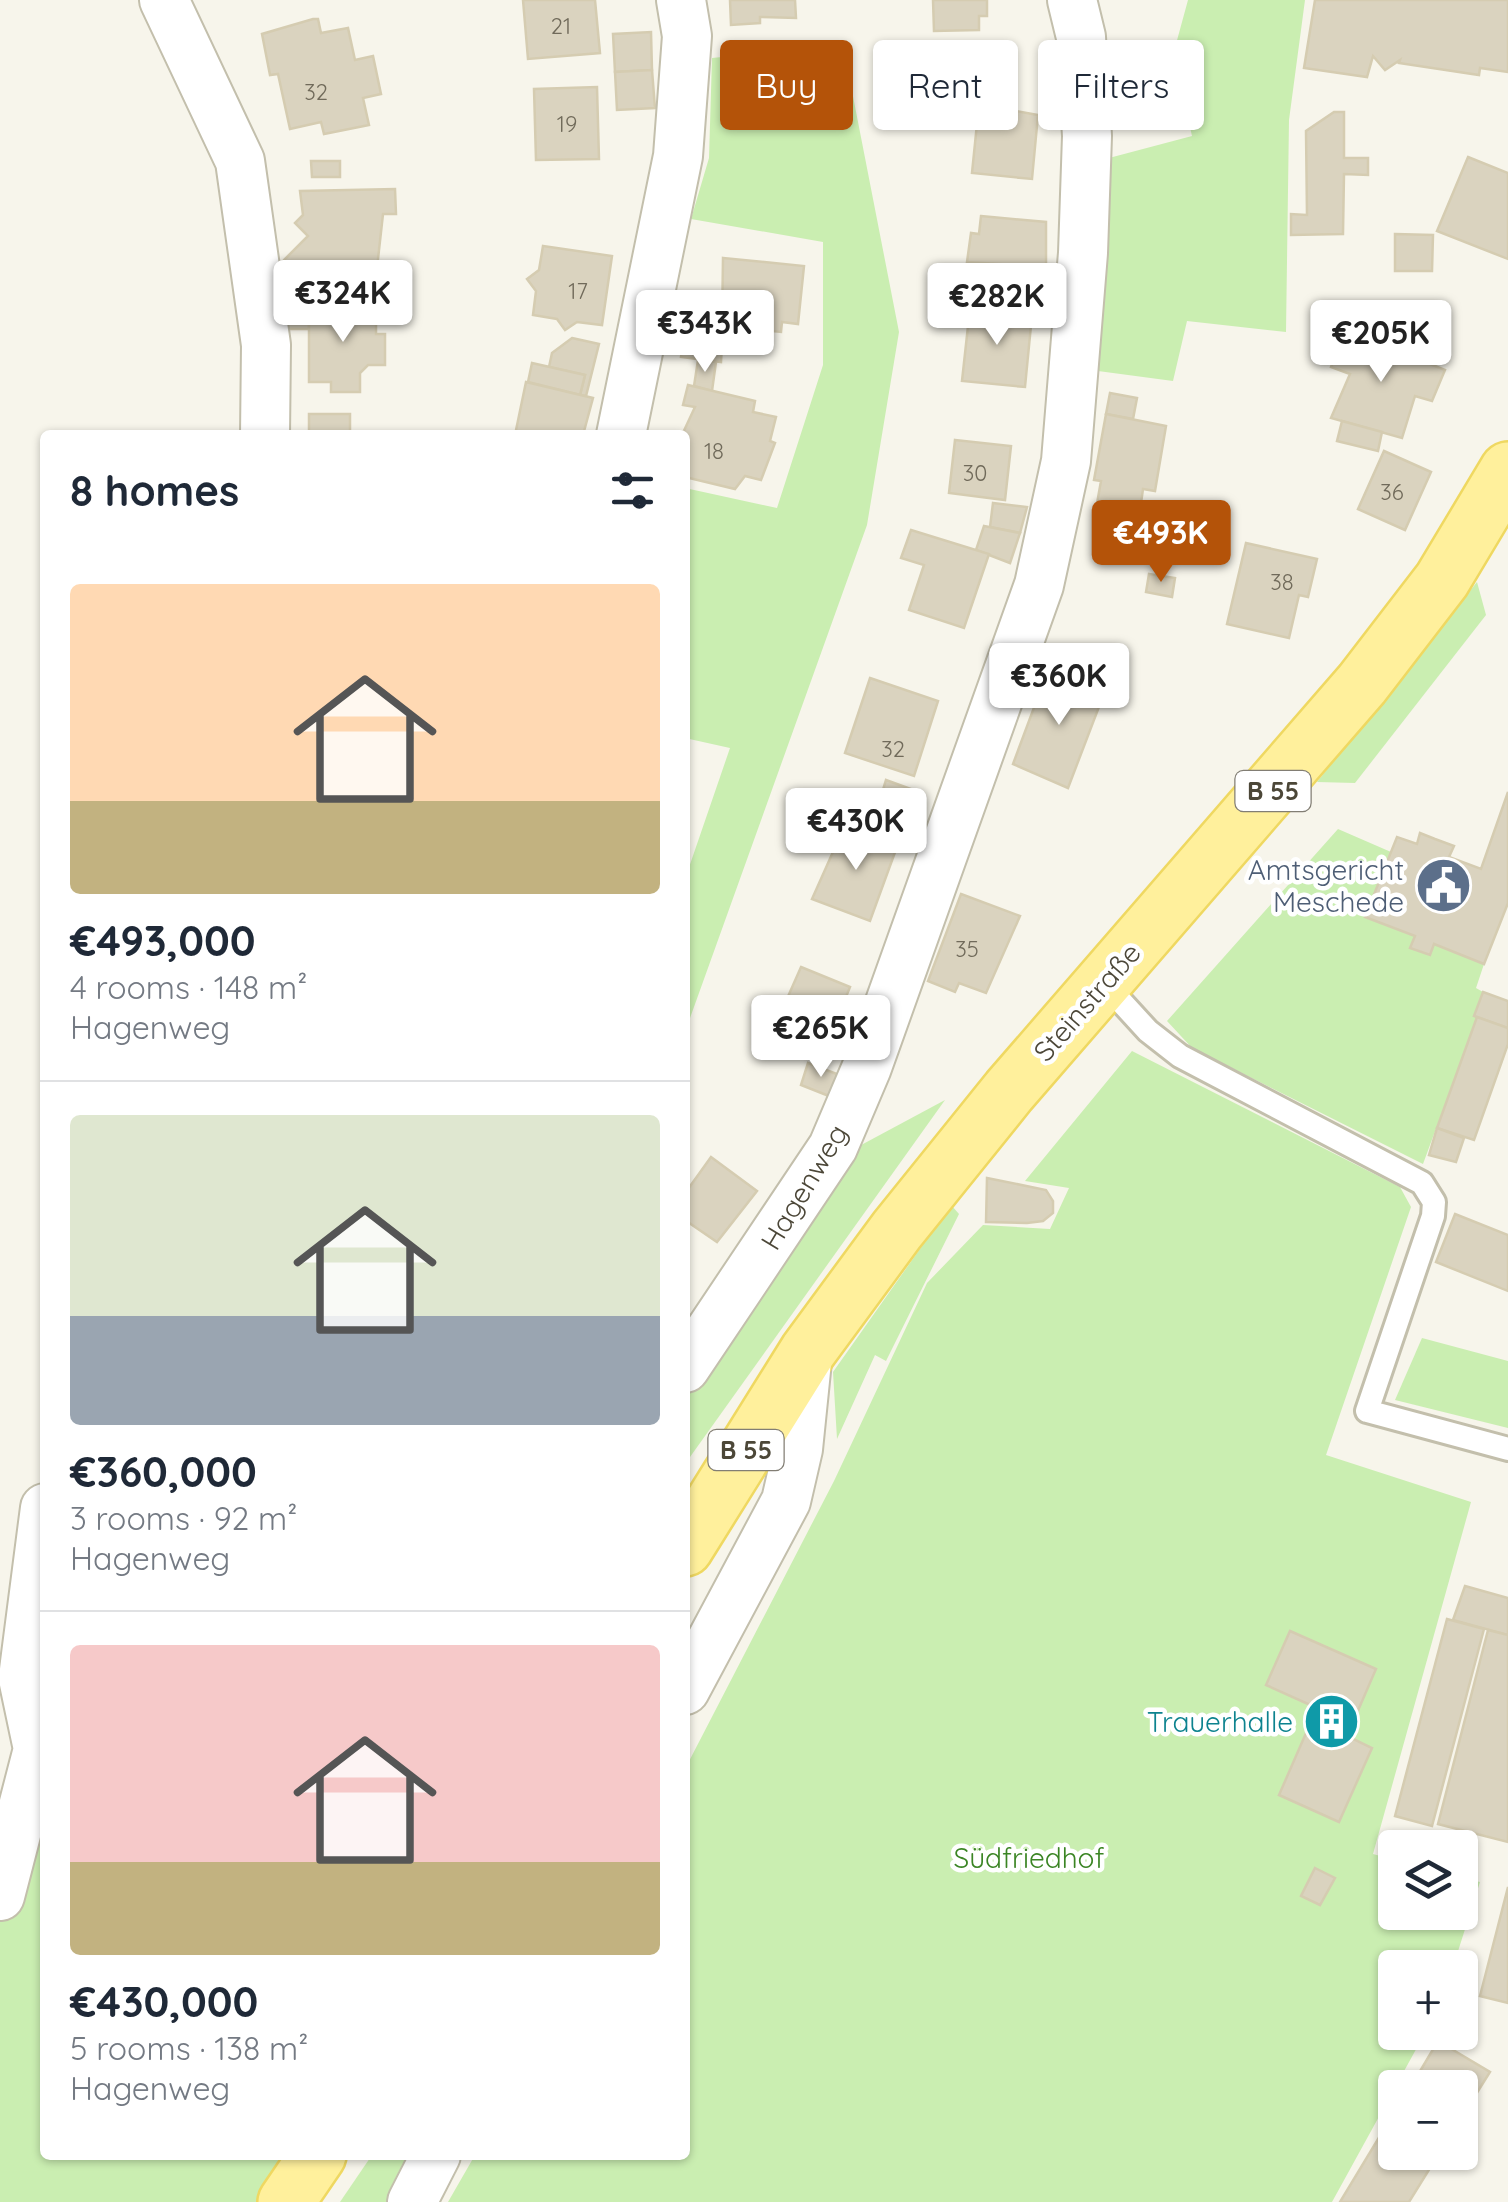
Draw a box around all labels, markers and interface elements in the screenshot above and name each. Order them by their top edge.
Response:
house number: 21 [551,12,571,40]
chip: Buy [720,40,853,130]
chip: Rent [873,40,1018,130]
chip: Filters [1038,40,1204,130]
house number: 32 [304,78,328,106]
house number: 19 [557,110,577,138]
pin: €324K [273,260,413,345]
pin: €282K [927,263,1067,348]
text: €324K [295,272,391,312]
text: €282K [950,275,1044,315]
house number: 17 [568,277,588,305]
pin: €343K [635,290,775,375]
pin: €205K [1311,300,1451,385]
text: €343K [658,302,752,342]
text: €205K [1332,312,1430,352]
house number: 18 [704,437,724,465]
house number: 30 [963,459,987,487]
icon: filters [605,463,660,518]
text: 8 homes [70,464,239,517]
house number: 36 [1380,478,1404,506]
pin: €493K [1091,500,1231,585]
text: €493K [1114,512,1208,552]
house number: 38 [1270,568,1294,596]
pin: €360K [989,643,1129,728]
icon: home [275,649,455,829]
text: €360K [1011,655,1107,695]
house number: 32 [881,735,905,763]
road number: B 55 [1236,771,1310,811]
pin: €430K [786,788,926,873]
text: €430K [808,800,904,840]
place label: Amtsgericht Meschede [1248,852,1404,919]
public building icon: Amtsgericht Meschede [1413,856,1473,916]
text: €493,000 [70,914,256,967]
house number: 35 [955,935,979,963]
street label: Steinstraße [1026,935,1148,1068]
text: 4 rooms · 148 m² [70,967,307,1007]
pin: €265K [751,995,891,1080]
text: Hagenweg [70,1007,230,1047]
text: €265K [773,1007,869,1047]
street label: Hagenweg [752,1118,855,1256]
icon: home [275,1180,455,1360]
road number: B 55 [708,1430,784,1470]
text: €360,000 [70,1445,257,1498]
text: 3 rooms · 92 m² [70,1498,297,1538]
text: Hagenweg [70,1538,230,1578]
building icon: Trauerhalle [1302,1692,1362,1752]
place label: Trauerhalle [1147,1704,1293,1739]
icon: home [275,1710,455,1890]
map controls [1378,1830,1478,2170]
button: layers [1378,1830,1478,1930]
park label: Südfriedhof [953,1840,1105,1875]
button: + [1378,1950,1478,2050]
text: €430,000 [70,1975,258,2028]
text: 5 rooms · 138 m² [70,2028,308,2068]
text: Hagenweg [70,2068,230,2108]
button: − [1378,2070,1478,2170]

